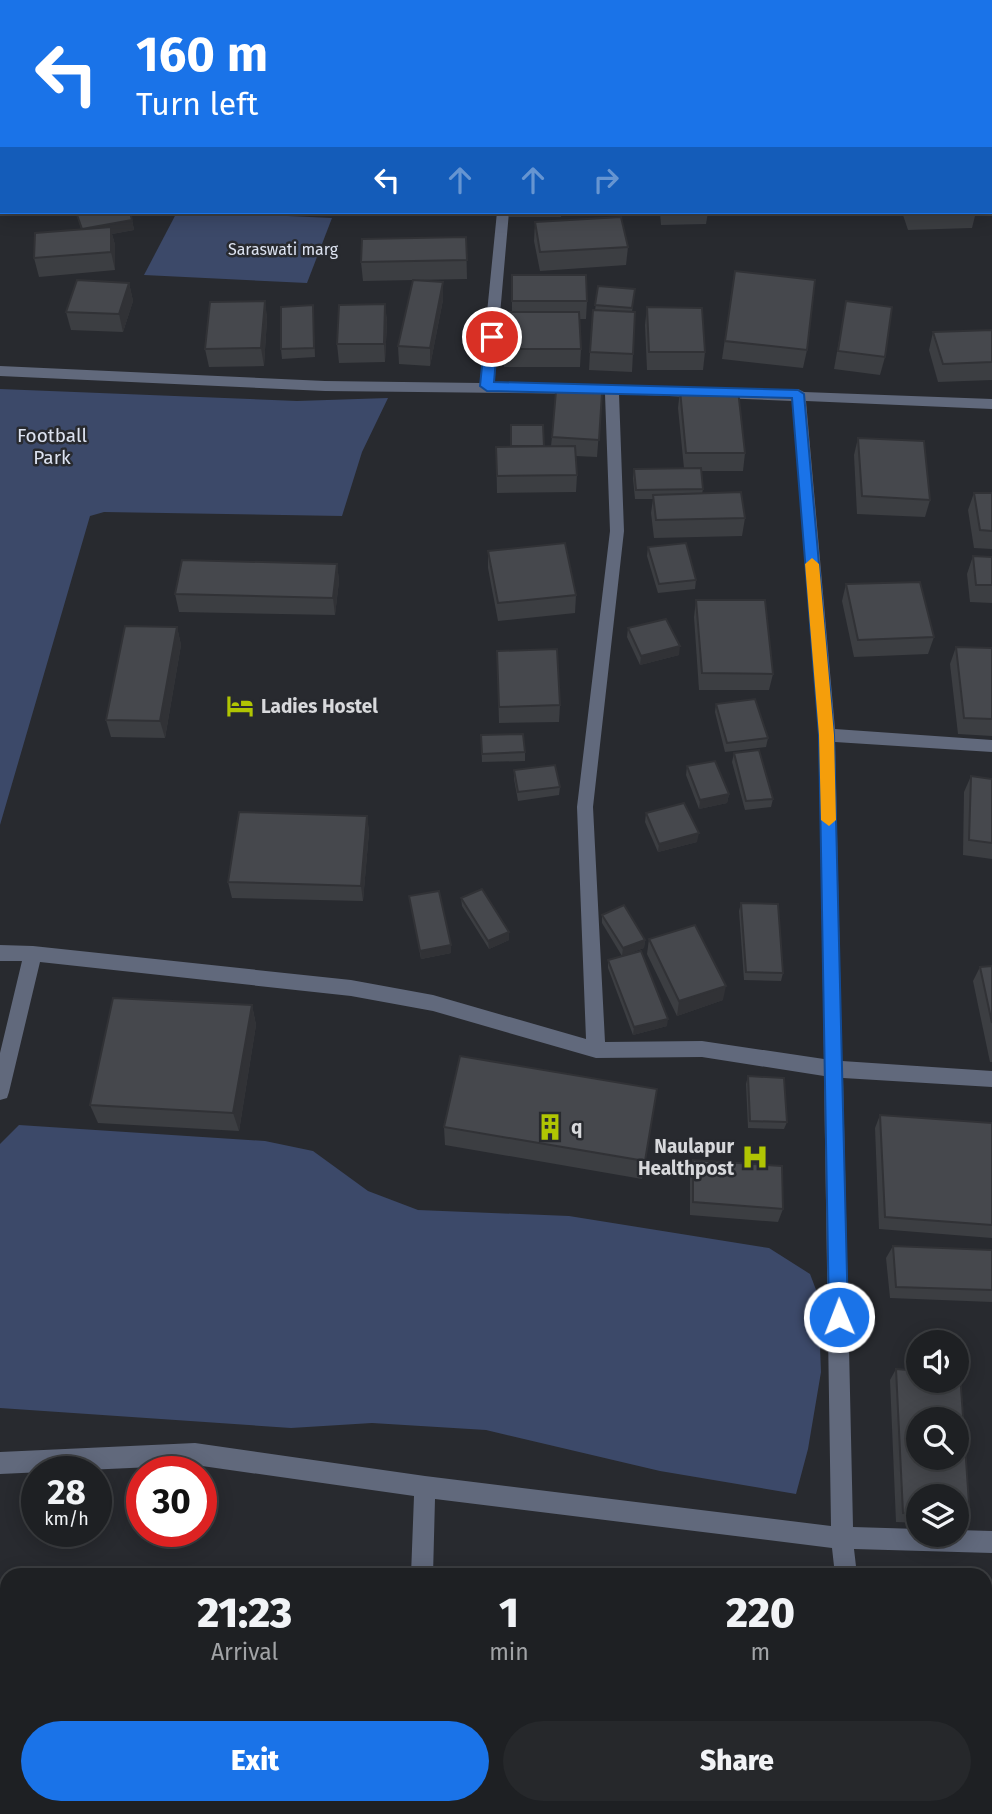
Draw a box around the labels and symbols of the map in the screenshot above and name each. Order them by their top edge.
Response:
park label: Saraswati marg [228,240,339,259]
pin [462,307,522,367]
park label: Football Park [17,424,87,469]
hotel icon: Ladies Hostel [225,691,255,721]
place label: Ladies Hostel [261,695,378,718]
building icon: q [535,1112,565,1142]
place label: q [571,1116,582,1139]
place label: Naulapur Healthpost [638,1135,735,1180]
hospital icon: Naulapur Healthpost [740,1142,770,1172]
position arrow [802,1280,876,1354]
speed limit sign: 30 [126,1456,217,1547]

